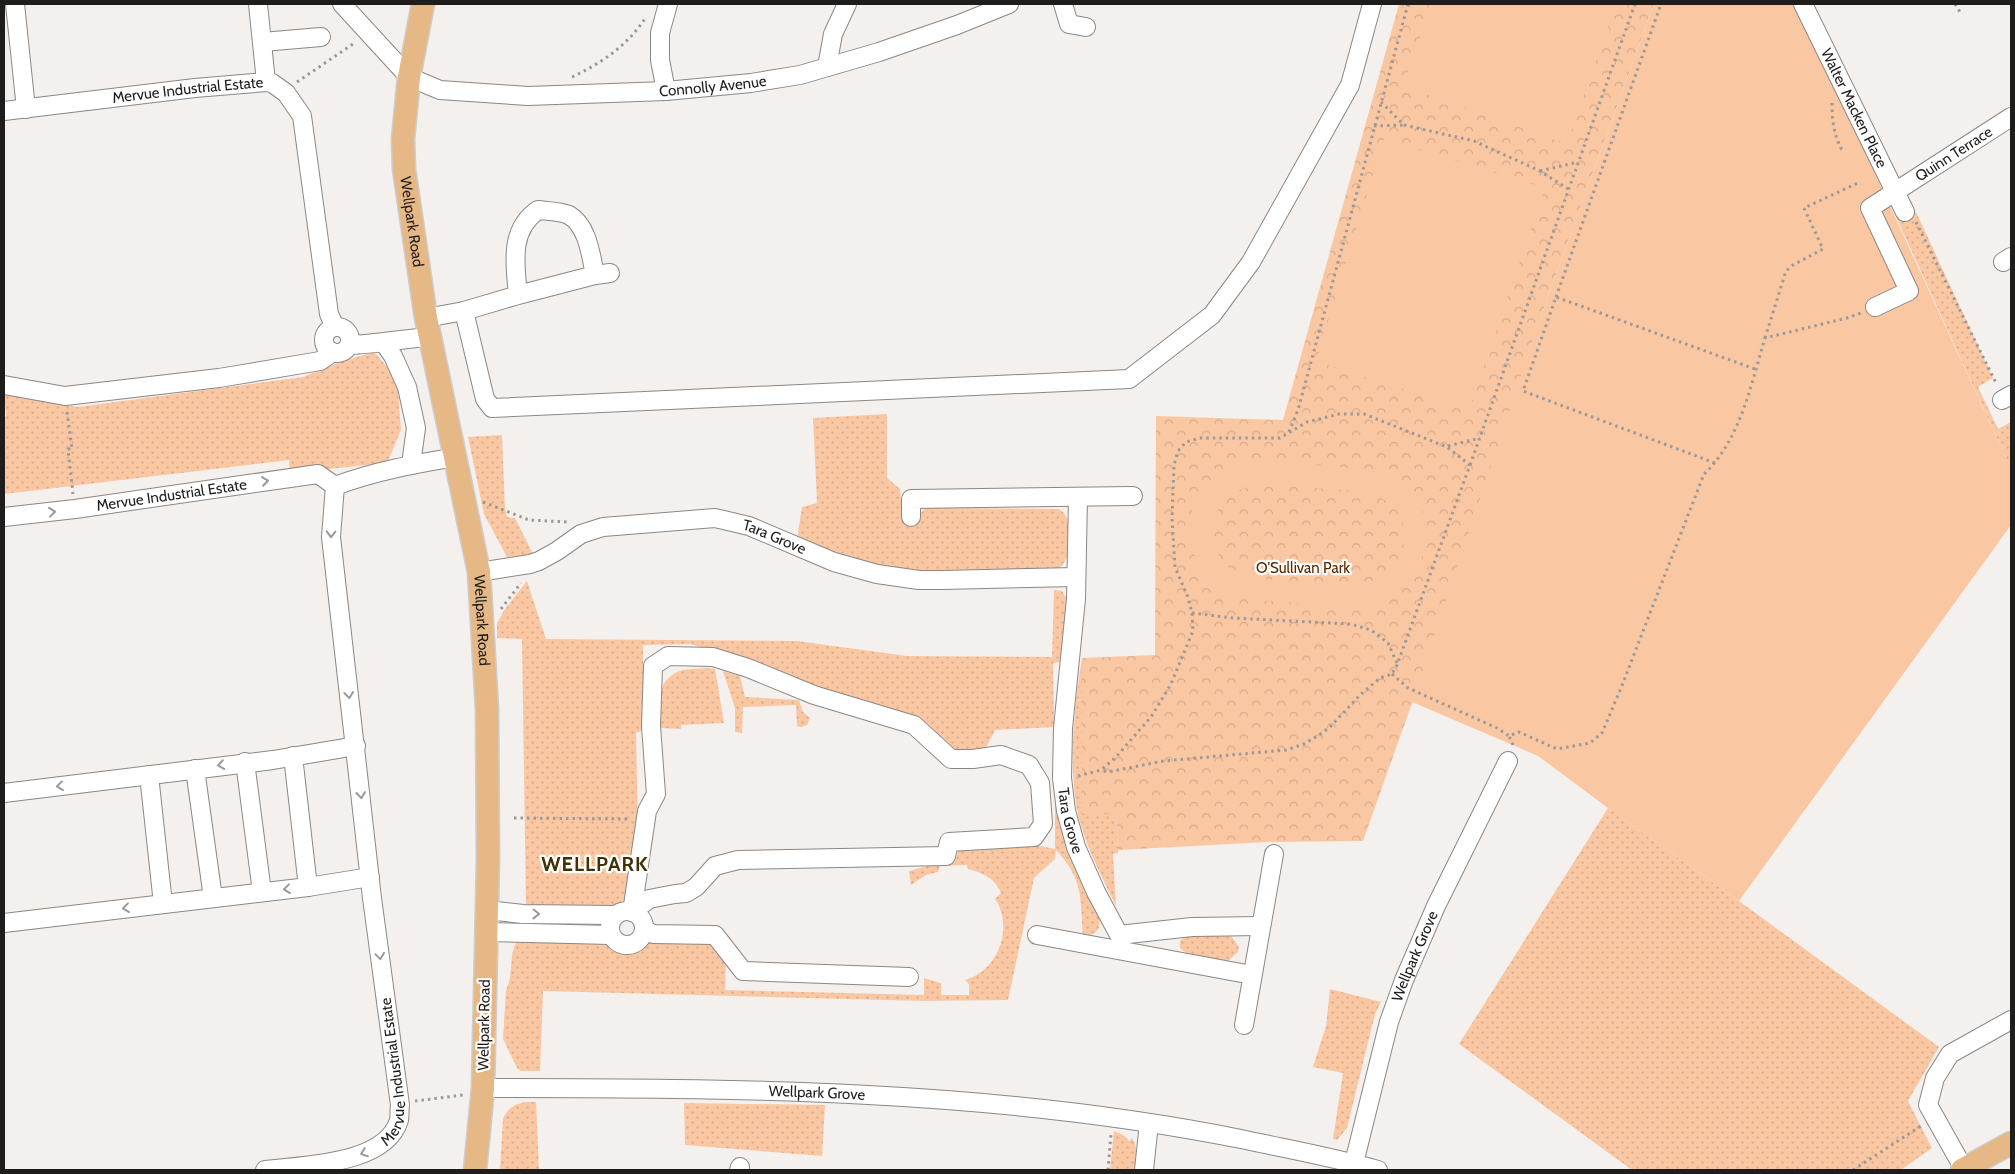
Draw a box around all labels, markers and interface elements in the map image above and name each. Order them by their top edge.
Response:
street label: Walter Macken Place [1817,46,1891,171]
street label: Connolly Avenue [659,72,768,100]
street label: Mervue Industrial Estate [111,73,264,107]
street label: Quinn Terrace [1912,122,1996,185]
street label: Wellpark Road [396,175,427,268]
street label: Mervue Industrial Estate [95,475,248,515]
one-way arrow [261,477,269,487]
one-way arrow [49,506,57,517]
street label: Tara Grove [741,516,809,558]
one-way arrow [326,530,337,538]
park label: O'Sullivan Park [1256,559,1350,577]
street label: Wellpark Road [470,574,493,666]
one-way arrow [344,691,354,700]
one-way arrow [217,760,225,770]
one-way arrow [55,780,63,791]
street label: Tara Grove [1054,787,1087,857]
one-way arrow [355,791,366,799]
district label: WELLPARK [541,852,649,876]
one-way arrow [283,883,291,894]
one-way arrow [121,903,130,913]
street label: Wellpark Grove [1388,908,1442,1004]
one-way arrow [532,909,540,919]
one-way arrow [374,952,385,960]
street label: Wellpark Road [474,979,494,1071]
street label: Mervue Industrial Estate [377,996,409,1150]
street label: Wellpark Grove [768,1082,866,1104]
one-way arrow [361,1147,369,1157]

